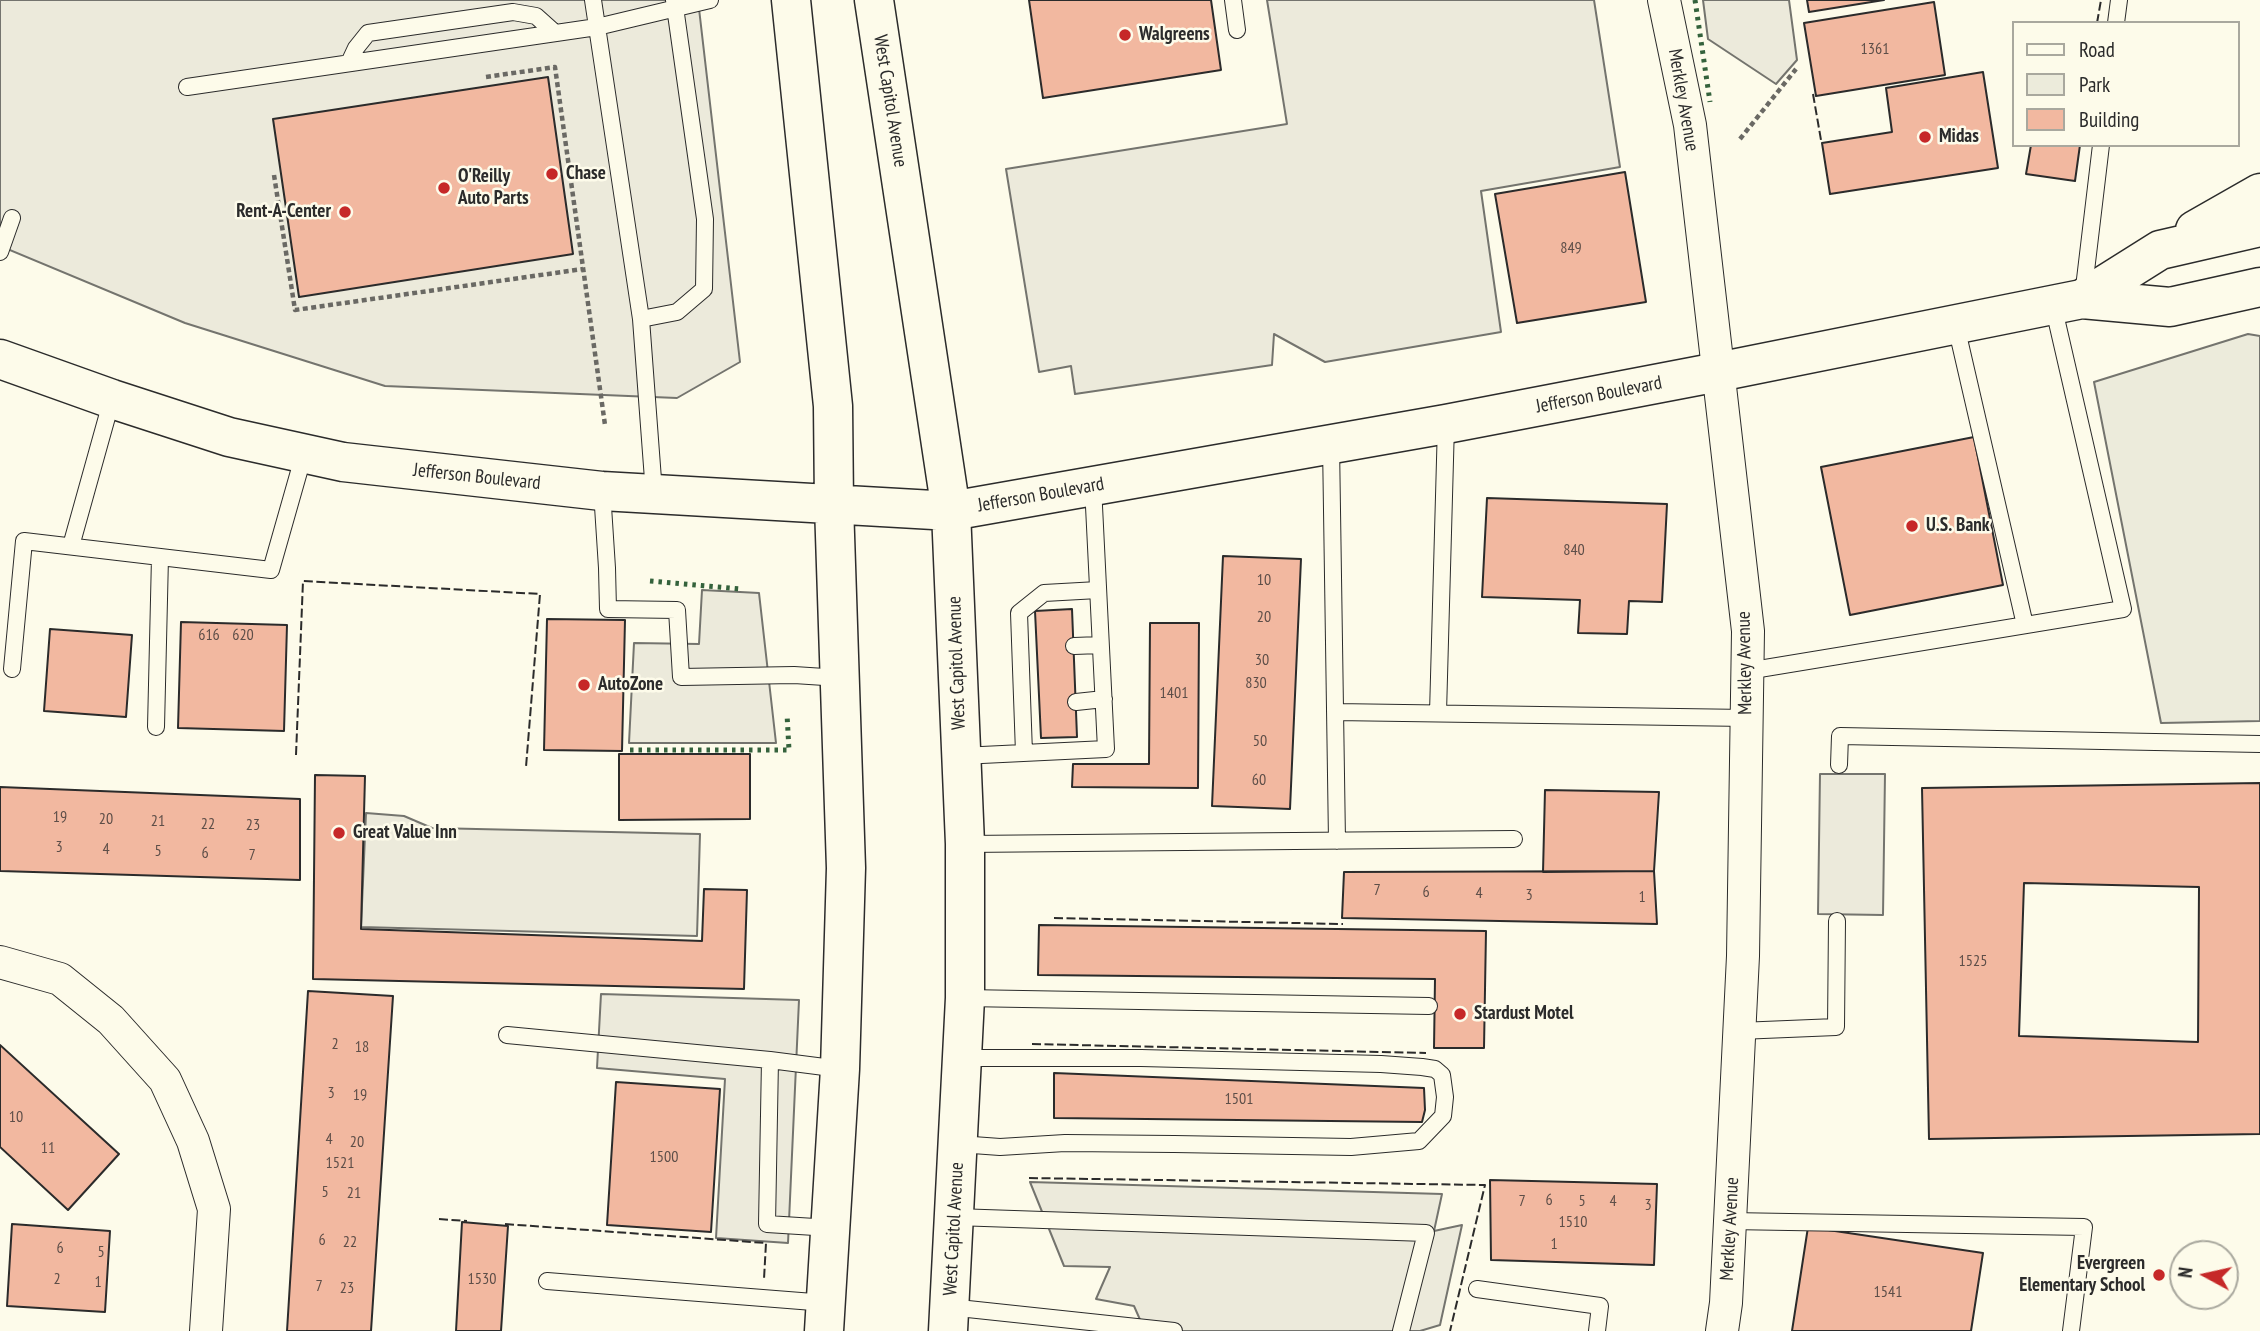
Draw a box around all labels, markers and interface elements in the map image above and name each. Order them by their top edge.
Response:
legend [2011,21,2239,147]
place label: Walgreens [1139,24,1210,46]
marker: Walgreens [1117,27,1133,43]
street label: West Capitol Avenue [868,33,912,169]
text: Road [2079,36,2115,63]
house number: 1361 [1861,39,1889,59]
street label: Merkley Avenue [1663,47,1703,153]
text: Park [2079,71,2110,98]
text: Building [2079,106,2139,133]
place label: Midas [1939,126,1979,148]
marker: Midas [1917,129,1933,145]
place label: Chase [566,163,606,185]
place label: O'Reilly Auto Parts [458,166,529,210]
marker: Chase [544,166,560,182]
marker: O'Reilly Auto Parts [436,180,452,196]
place label: Rent-A-Center [236,201,331,223]
marker: Rent-A-Center [337,204,353,220]
house number: 849 [1560,238,1582,258]
street label: Jefferson Boulevard [1534,372,1664,418]
street label: Jefferson Boulevard [412,459,542,495]
street label: Jefferson Boulevard [976,473,1106,517]
place label: U.S. Bank [1926,515,1990,537]
marker: U.S. Bank [1904,518,1920,534]
house number: 840 [1563,540,1585,560]
house number: 10 [1257,570,1271,590]
street label: West Capitol Avenue [943,596,971,730]
house number: 20 [1257,607,1271,627]
street label: Merkley Avenue [1733,611,1757,715]
house number: 616 [198,625,220,645]
house number: 620 [232,625,254,645]
house number: 30 [1255,650,1269,670]
house number: 830 [1245,673,1267,693]
place label: AutoZone [598,674,663,696]
marker: AutoZone [576,677,592,693]
house number: 1401 [1160,683,1188,703]
house number: 50 [1253,731,1267,751]
house number: 60 [1252,770,1266,790]
house number: 19 [53,807,67,827]
house number: 20 [99,809,113,829]
house number: 21 [151,811,165,831]
house number: 22 [201,814,215,834]
house number: 23 [246,815,260,835]
place label: Great Value Inn [353,822,457,844]
marker: Great Value Inn [331,825,347,841]
house number: 3 [55,837,63,857]
house number: 4 [102,839,110,859]
house number: 5 [154,841,162,861]
house number: 6 [201,843,209,863]
house number: 7 [248,845,256,865]
house number: 7 [1373,880,1381,900]
house number: 6 [1422,882,1430,902]
house number: 4 [1475,883,1483,903]
house number: 3 [1525,885,1533,905]
house number: 1 [1638,887,1646,907]
house number: 1525 [1959,951,1987,971]
place label: Stardust Motel [1474,1003,1574,1025]
marker: Stardust Motel [1452,1006,1468,1022]
house number: 2 [331,1034,339,1054]
house number: 18 [355,1037,369,1057]
house number: 3 [327,1083,335,1103]
house number: 19 [353,1085,367,1105]
house number: 1501 [1225,1089,1253,1109]
house number: 10 [9,1107,23,1127]
house number: 4 [325,1129,333,1149]
house number: 20 [350,1132,364,1152]
house number: 11 [41,1138,55,1158]
house number: 1500 [650,1147,678,1167]
house number: 1521 [326,1153,354,1173]
street label: West Capitol Avenue [939,1162,969,1296]
street label: Merkley Avenue [1716,1177,1744,1281]
house number: 5 [321,1182,329,1202]
house number: 21 [347,1183,361,1203]
house number: 6 [1545,1190,1553,1210]
house number: 7 [1518,1191,1526,1211]
house number: 5 [1578,1191,1586,1211]
house number: 4 [1609,1191,1617,1211]
house number: 3 [1644,1195,1652,1215]
house number: 1510 [1559,1212,1587,1232]
house number: 6 [318,1230,326,1250]
house number: 22 [343,1232,357,1252]
house number: 1 [1550,1234,1558,1254]
house number: 6 [56,1238,64,1258]
north arrow [2169,1240,2239,1310]
house number: 5 [97,1242,105,1262]
place label: Evergreen Elementary School [2019,1253,2145,1297]
text: N [2173,1266,2198,1279]
marker: Evergreen Elementary School [2151,1267,2167,1283]
house number: 2 [53,1269,61,1289]
house number: 1530 [468,1269,496,1289]
house number: 1 [94,1272,102,1292]
house number: 7 [315,1276,323,1296]
house number: 23 [340,1278,354,1298]
house number: 1541 [1874,1282,1902,1302]

